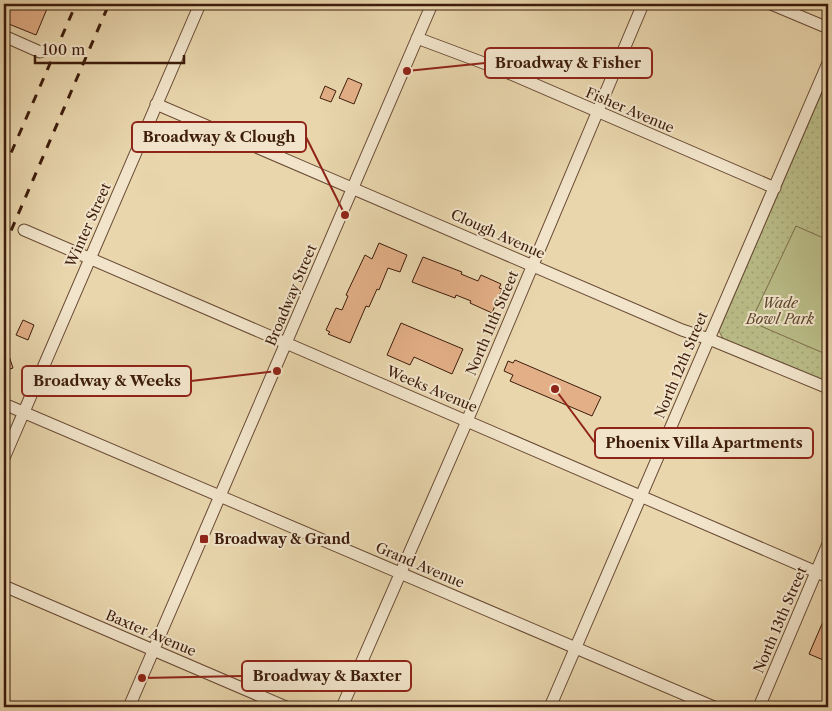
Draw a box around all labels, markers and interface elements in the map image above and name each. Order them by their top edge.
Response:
scale bar [35,32,184,64]
text: 100 m [42,40,85,59]
callout: Broadway & Fisher [485,48,652,78]
text: Broadway & Fisher [495,53,642,72]
street label: Fisher Avenue [583,83,677,137]
callout: Broadway & Clough [132,122,306,152]
text: Broadway & Clough [142,127,296,146]
street label: Winter Street [61,180,115,271]
street label: Clough Avenue [448,205,548,263]
street label: Broadway Street [261,241,321,349]
street label: North 11th Street [462,268,522,378]
park label: Wade Bowl Park [745,294,815,328]
street label: North 12th Street [650,309,712,421]
street label: Weeks Avenue [383,361,480,416]
callout: Broadway & Weeks [22,366,191,396]
text: Broadway & Weeks [33,371,181,390]
callout: Phoenix Villa Apartments [595,428,813,458]
text: Phoenix Villa Apartments [605,433,803,452]
place label: Broadway & Grand [214,530,351,548]
marker: Broadway & Grand [198,533,210,545]
street label: Grand Avenue [373,538,467,592]
street label: North 13th Street [749,564,811,676]
street label: Baxter Avenue [103,606,199,660]
callout: Broadway & Baxter [242,661,411,691]
text: Broadway & Baxter [252,666,402,685]

